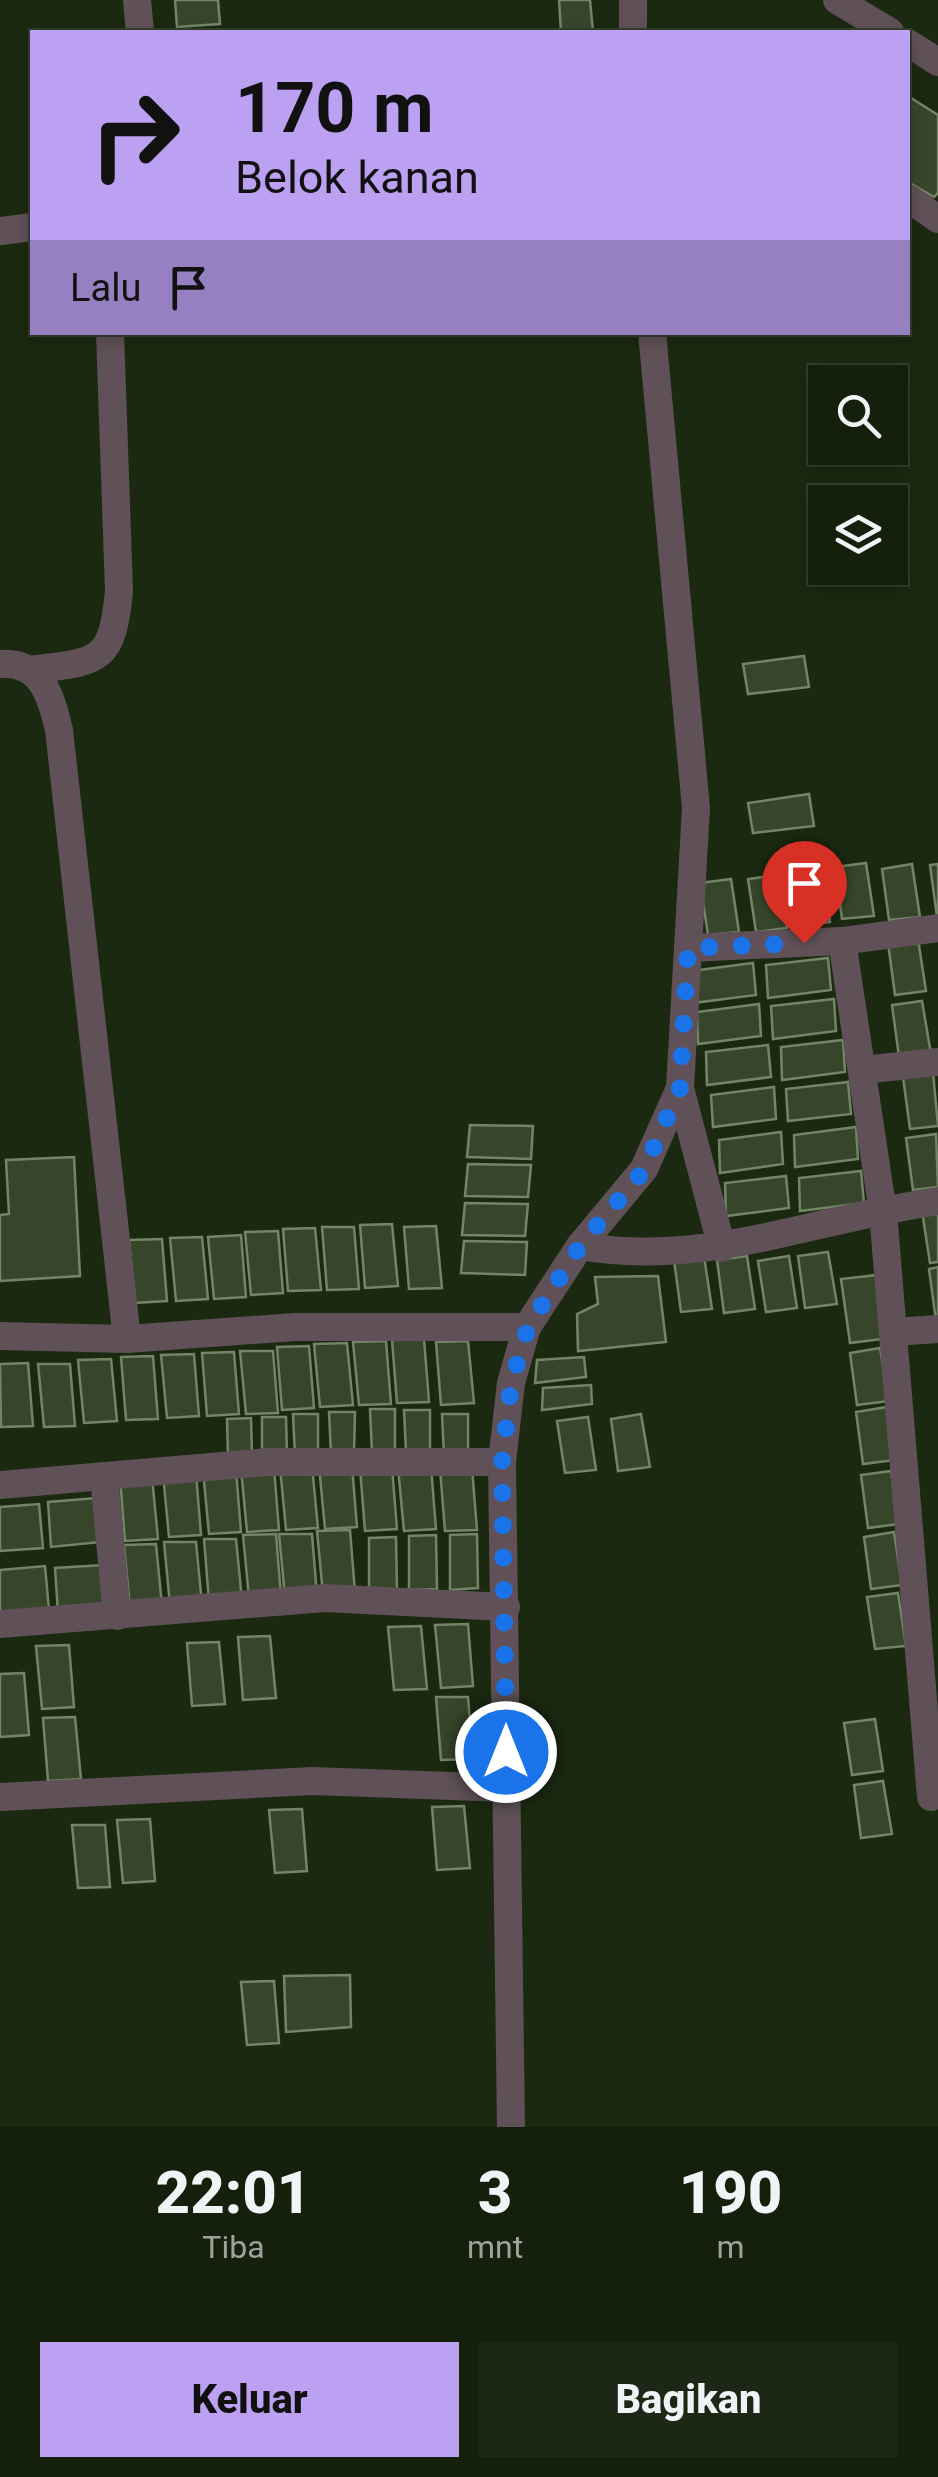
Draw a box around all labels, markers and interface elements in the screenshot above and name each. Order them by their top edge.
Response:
text: 170 m [235,67,434,149]
icon: right [70,70,200,200]
text: Belok kanan [235,151,479,204]
icon: arrive [161,260,216,315]
text: Lalu [70,266,141,310]
map controls [808,365,908,585]
button: search [808,365,908,465]
button: layers [808,485,908,585]
pin [762,841,847,944]
icon: arrive [777,856,832,911]
position arrow [454,1700,558,1804]
text: 22:01 [156,2157,311,2228]
text: 3 [478,2157,512,2228]
text: 190 [679,2157,782,2228]
text: Tiba [202,2228,265,2266]
text: mnt [467,2228,523,2266]
text: m [717,2228,745,2266]
button: Keluar [40,2342,459,2457]
button: Bagikan [479,2342,898,2457]

